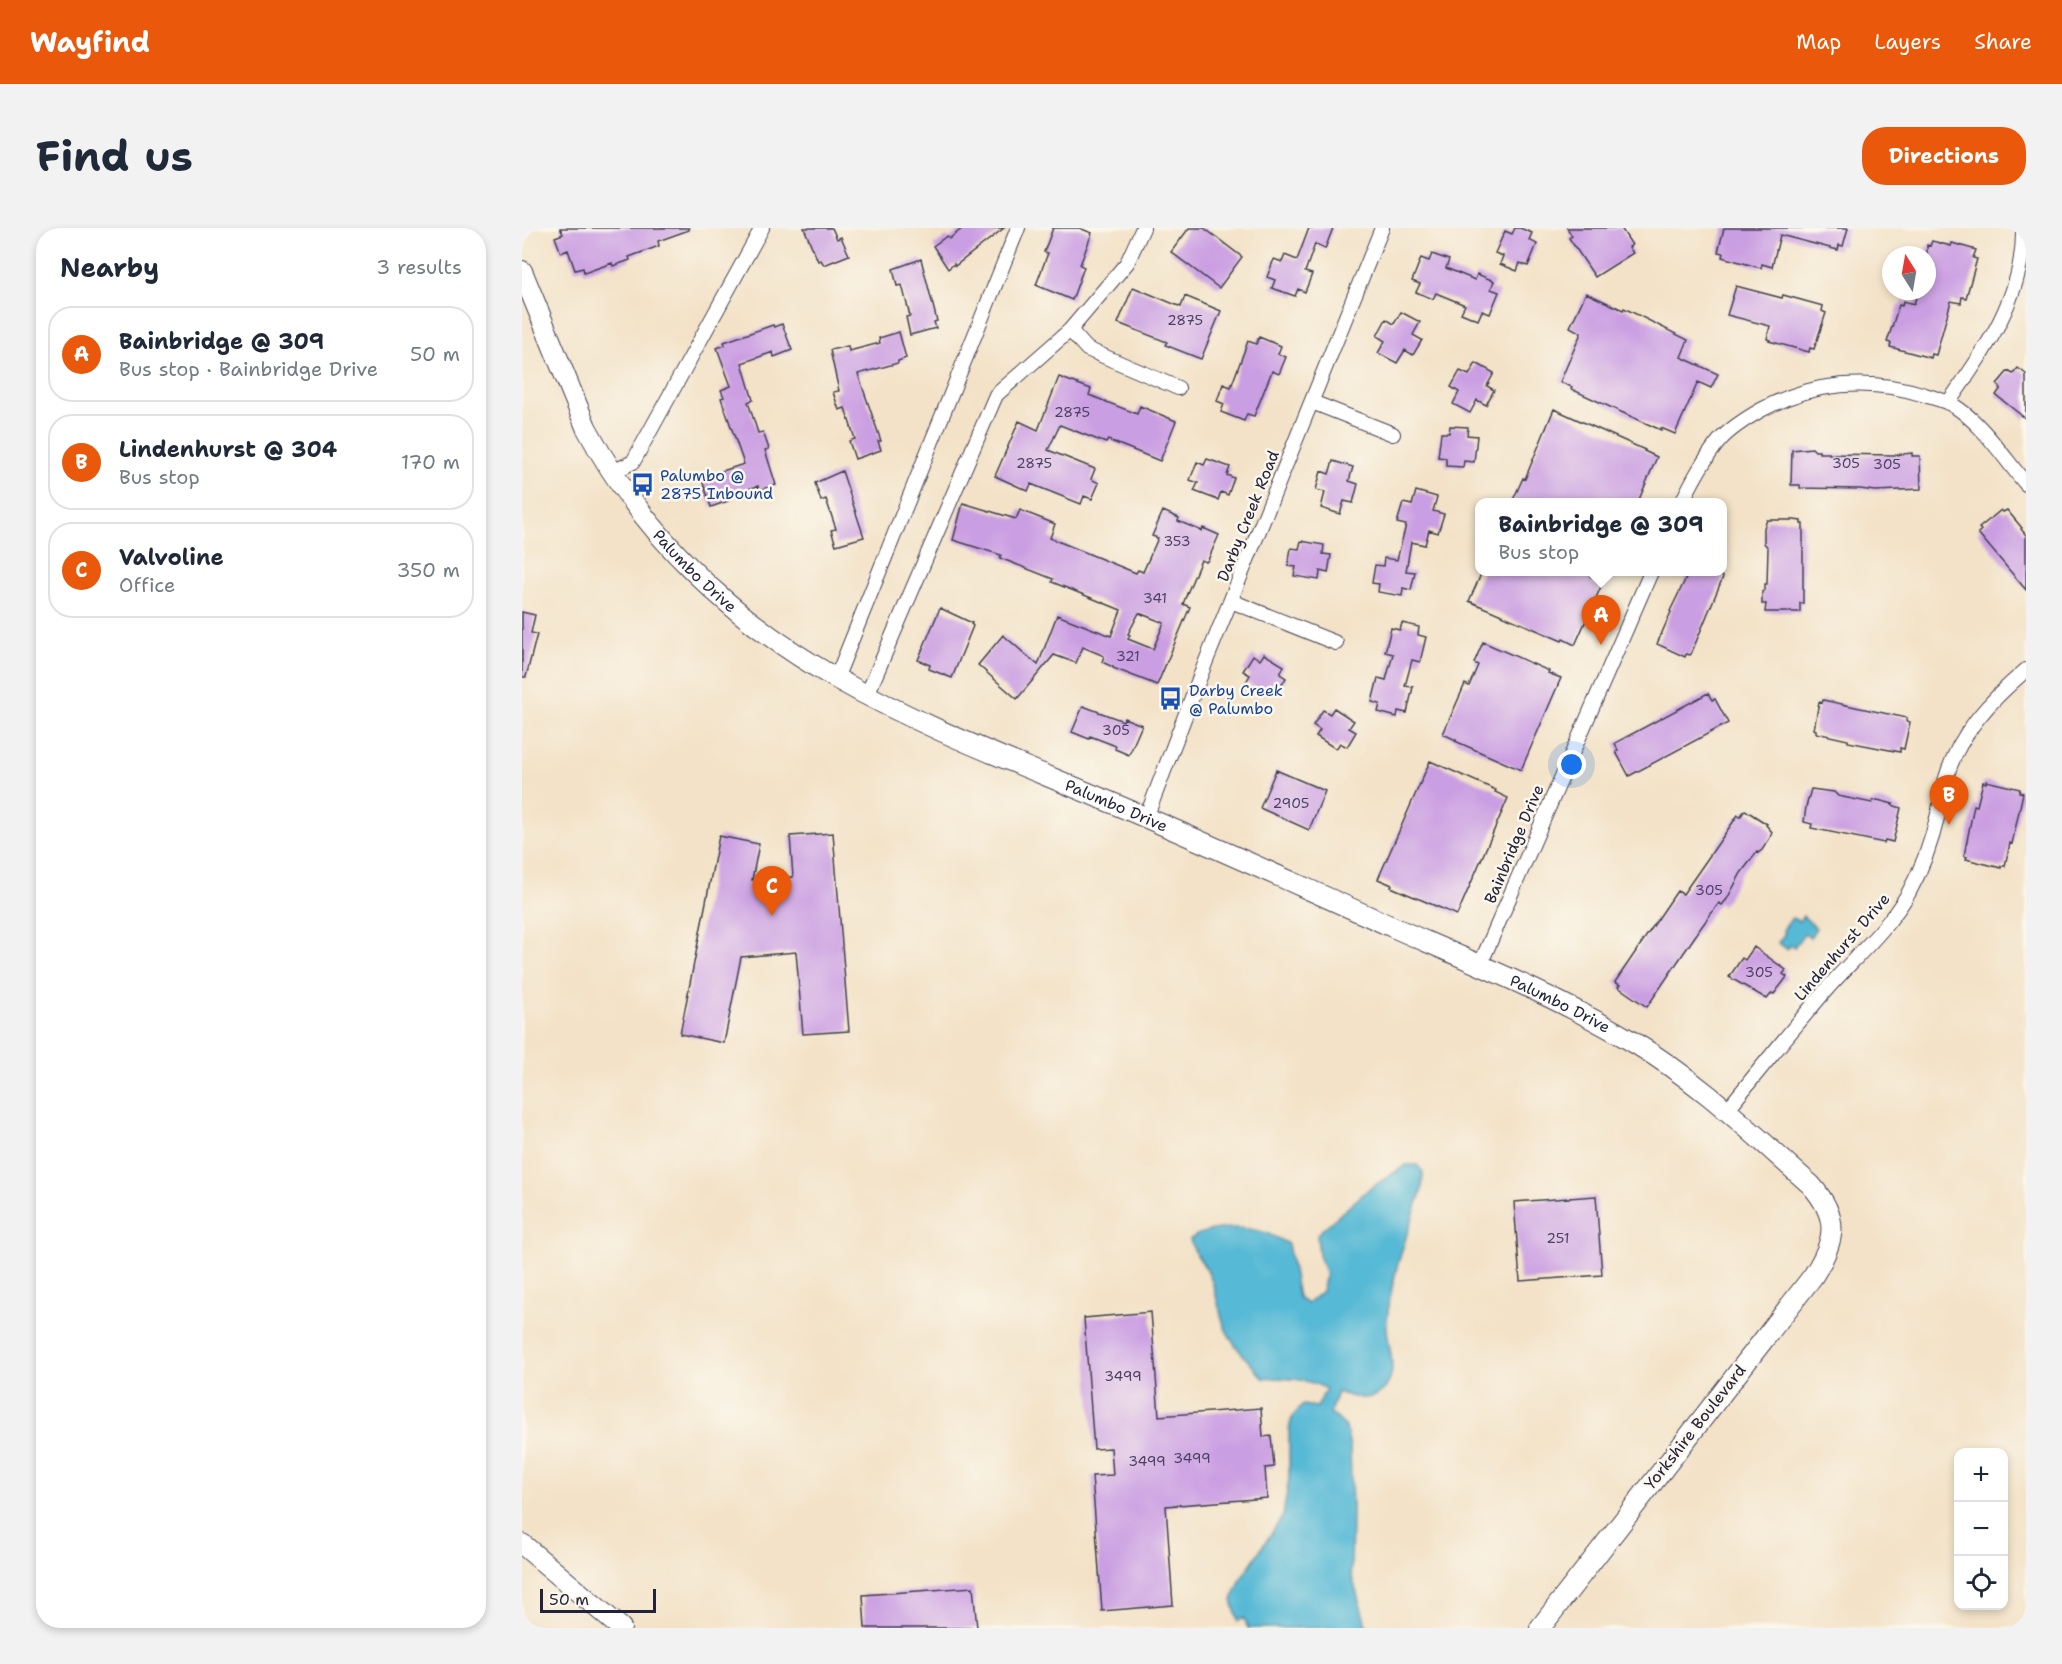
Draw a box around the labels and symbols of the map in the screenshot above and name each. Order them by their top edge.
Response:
north arrow [1882,246,1936,300]
house number: 2875 [1167,311,1203,329]
house number: 2875 [1054,403,1090,421]
street label: Darby Creek Road [1212,447,1284,585]
house number: 2875 [1016,454,1052,472]
house number: 305 [1832,454,1860,472]
house number: 305 [1873,455,1901,473]
place label: Palumbo @ 2875 Inbound [660,465,773,504]
bus stop icon: Palumbo @ 2875 Inbound [629,471,655,497]
street label: Palumbo Drive [649,525,741,617]
house number: 353 [1163,532,1191,550]
house number: 341 [1143,589,1167,607]
pin: A [1582,596,1620,645]
house number: 321 [1116,647,1140,665]
place label: Darby Creek @ Palumbo [1189,680,1283,719]
bus stop icon: Darby Creek @ Palumbo [1158,686,1184,712]
house number: 305 [1102,721,1130,739]
your location [1557,750,1586,779]
street label: Palumbo Drive [1062,774,1171,836]
pin: B [1930,776,1968,825]
street label: Bainbridge Drive [1479,781,1549,907]
house number: 2905 [1273,794,1309,812]
pin: C [752,866,792,916]
house number: 305 [1695,881,1723,899]
street label: Lindenhurst Drive [1789,889,1895,1005]
house number: 305 [1745,963,1773,981]
street label: Palumbo Drive [1507,969,1614,1037]
house number: 251 [1546,1229,1570,1247]
street label: Yorkshire Boulevard [1640,1360,1750,1494]
house number: 3499 [1104,1367,1142,1385]
house number: 3499 [1173,1449,1211,1467]
house number: 3499 [1128,1452,1166,1470]
scale bar [540,1586,656,1614]

